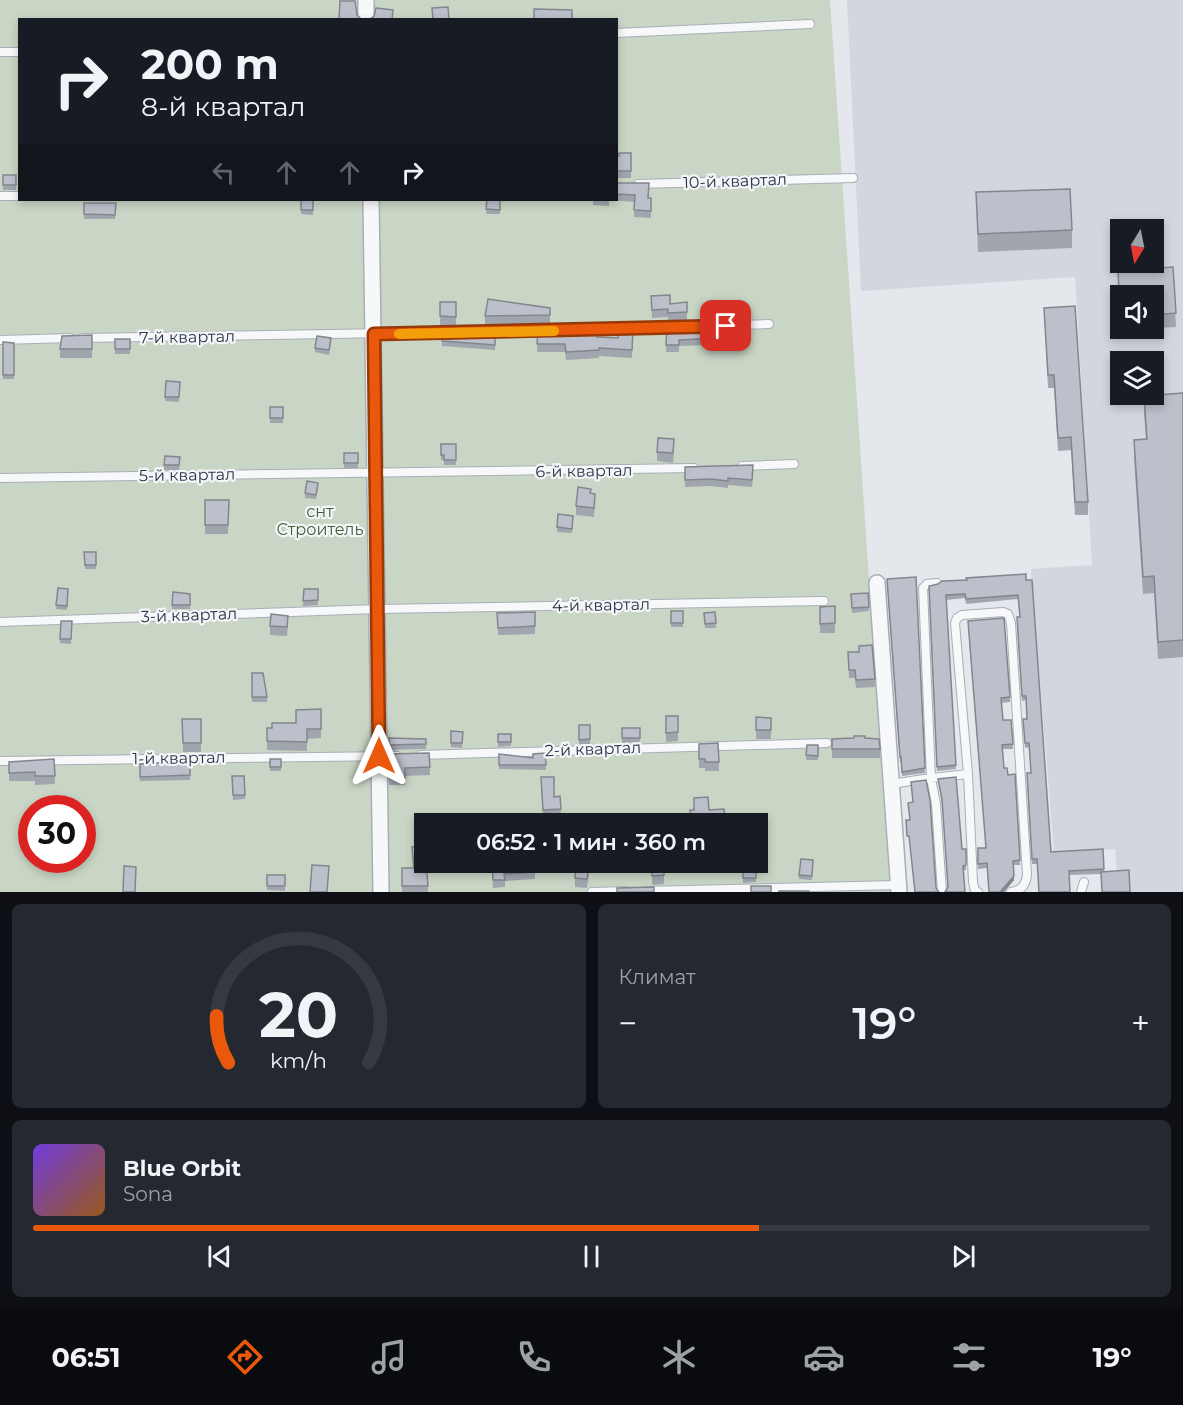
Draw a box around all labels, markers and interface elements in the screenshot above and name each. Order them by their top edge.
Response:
text: 200 m [141,38,279,90]
icon: right [42,42,120,120]
text: 8-й квартал [141,90,306,123]
icon: left [207,156,240,189]
icon: ahead [270,156,303,189]
icon: ahead [333,156,366,189]
icon: right [396,156,429,189]
street label: 10-й квартал [683,170,787,192]
north arrow [1110,219,1164,273]
map controls [1110,219,1164,405]
button: sound [1110,285,1164,339]
pin [700,300,751,351]
icon: arrive [709,309,742,342]
street label: 7-й квартал [139,327,235,347]
button: layers [1110,351,1164,405]
street label: 6-й квартал [535,461,633,481]
street label: 5-й квартал [139,465,235,485]
park label: снт Строитель [277,502,363,539]
street label: 4-й квартал [552,595,650,615]
street label: 3-й квартал [141,604,237,626]
position arrow [347,724,411,788]
street label: 2-й квартал [545,738,641,760]
street label: 1-й квартал [132,748,226,768]
speed limit sign: 30 [18,795,96,873]
text: 06:52 · 1 мин · 360 m [476,829,706,856]
text: Климат [619,965,696,989]
text: 20 [259,977,338,1053]
text: 19° [852,995,916,1050]
text: − [619,1003,637,1043]
text: + [1131,1003,1150,1043]
text: km/h [270,1047,327,1073]
text: Blue Orbit [123,1155,241,1182]
text: Sona [123,1182,173,1206]
icon: previous [203,1240,236,1273]
icon: pause [575,1240,608,1273]
icon: next [947,1240,980,1273]
icon: directions [224,1336,266,1378]
icon: music [368,1336,410,1378]
icon: phone [513,1336,555,1378]
icon: climate [658,1336,700,1378]
icon: car [803,1336,845,1378]
icon: filters [948,1336,990,1378]
text: 06:51 [51,1341,121,1374]
text: 19° [1092,1341,1132,1374]

